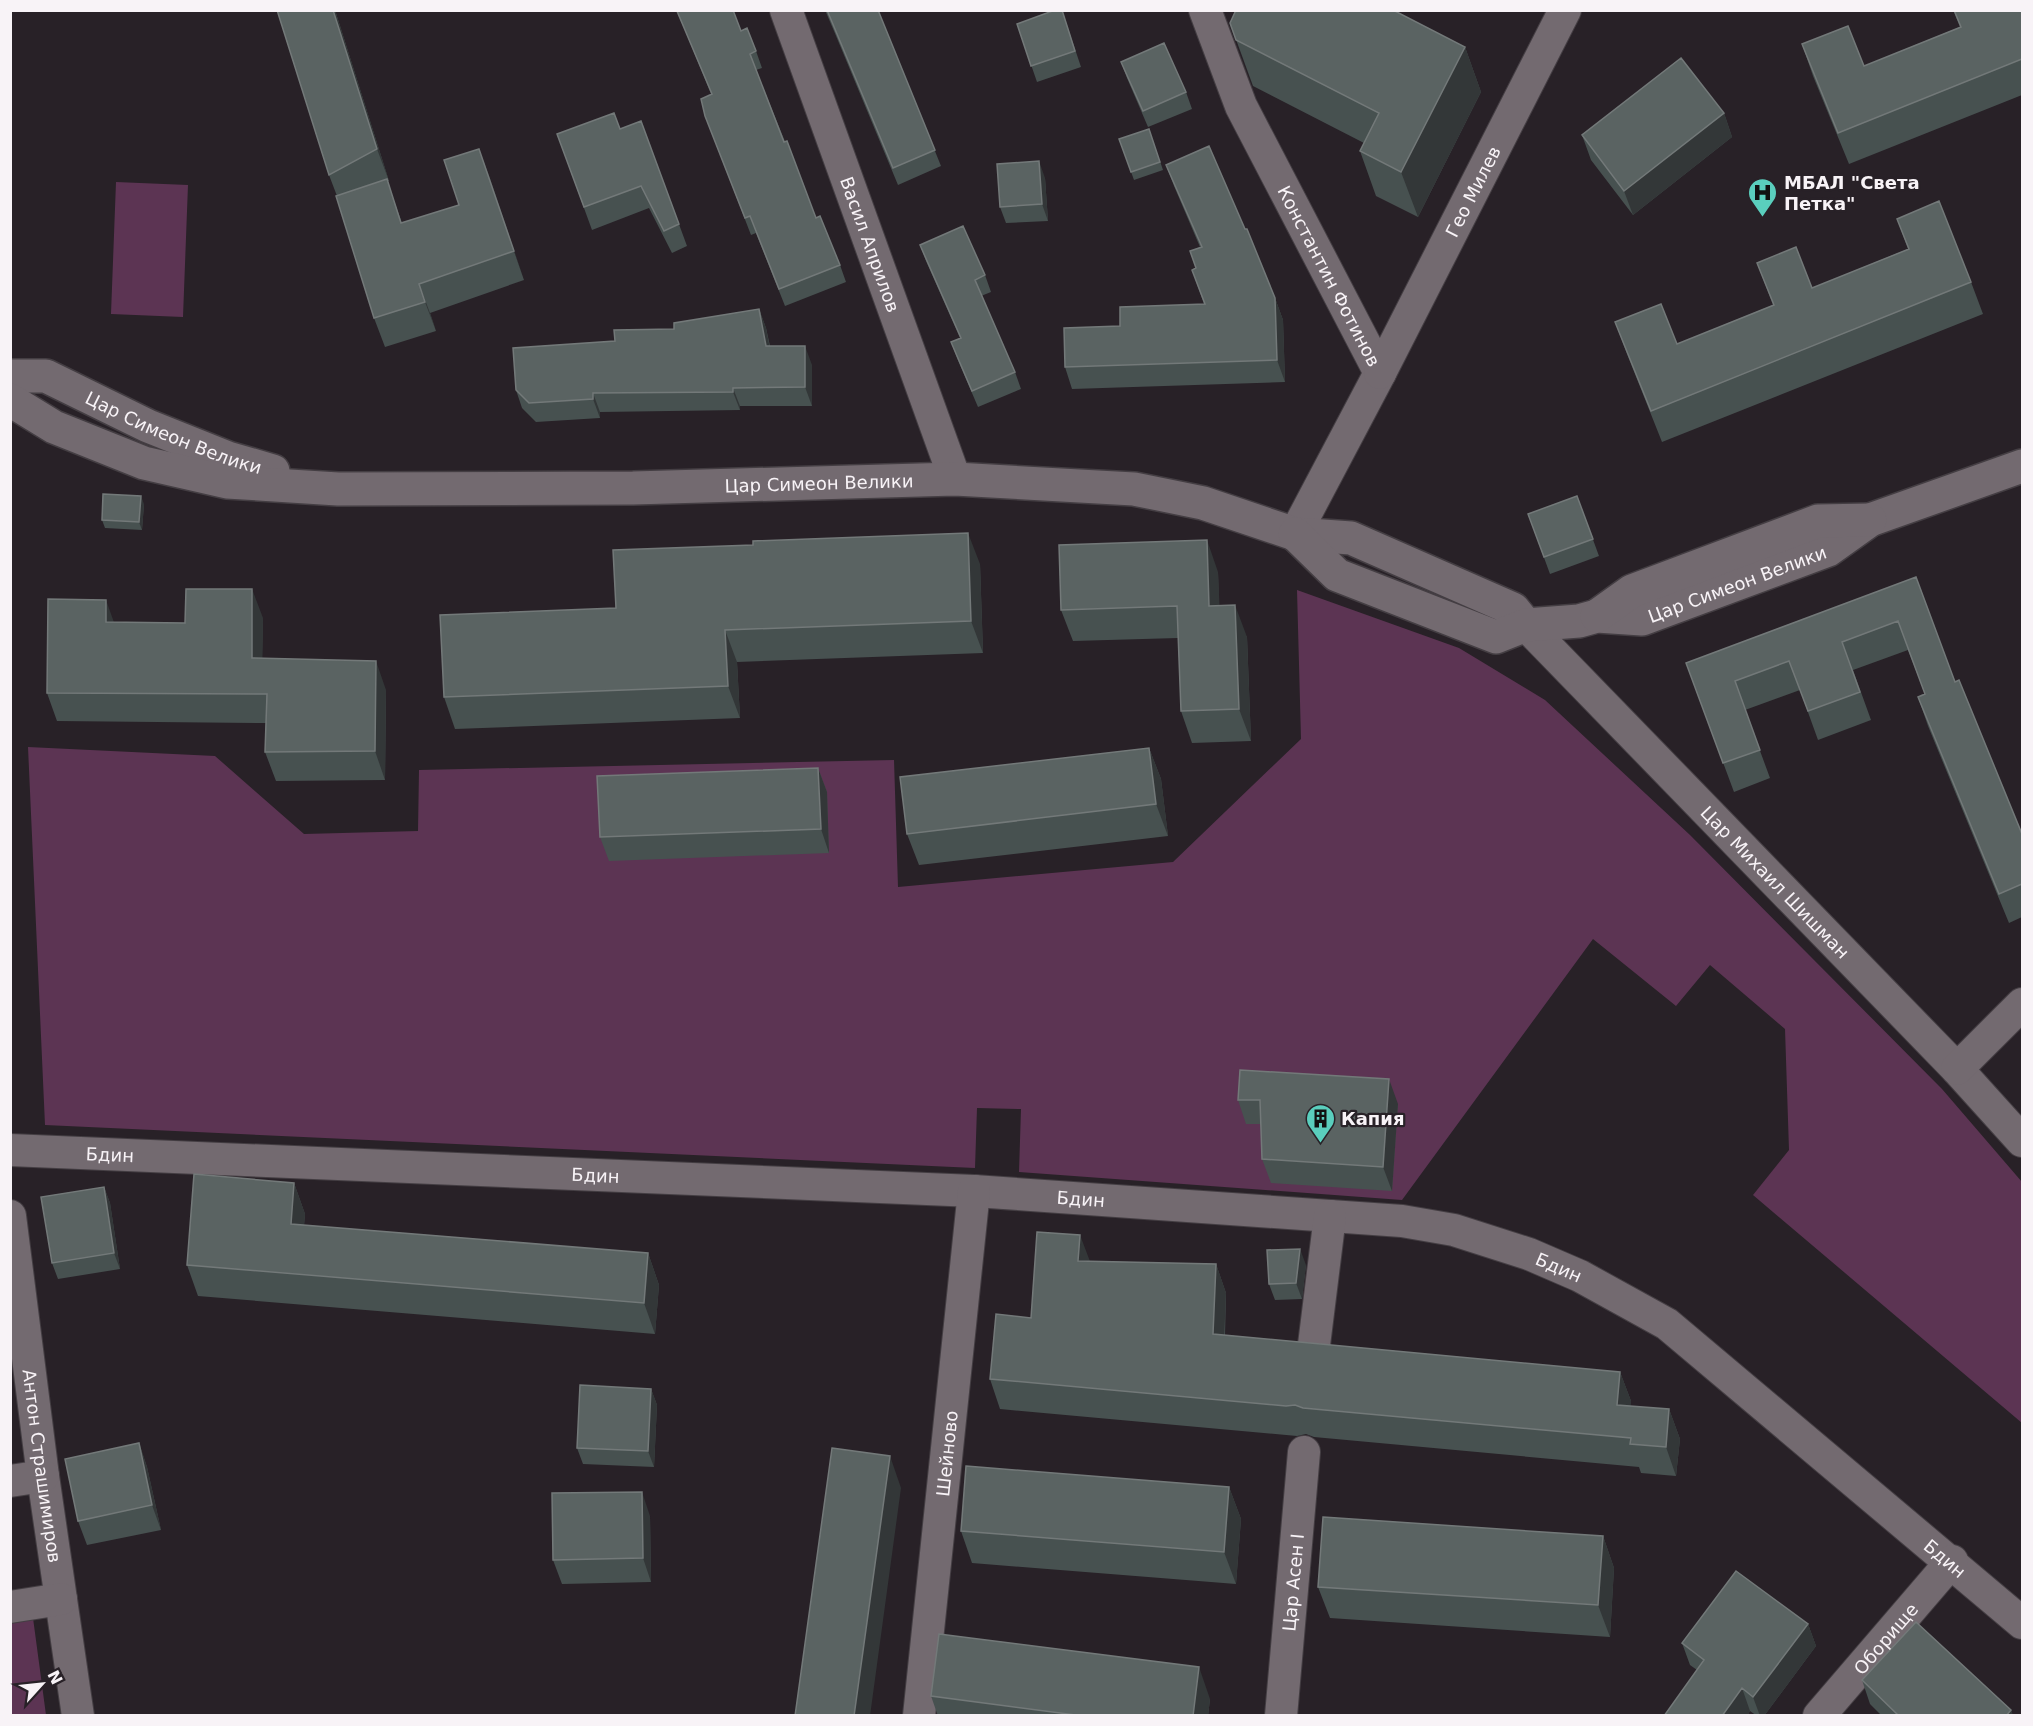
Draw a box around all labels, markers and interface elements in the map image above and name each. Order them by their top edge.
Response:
street label: Гео Милев [1441,142,1505,240]
place label: МБАЛ "Света Петка" [1784,172,1920,214]
street label: Васил Априлов [836,174,904,315]
hospital icon: МБАЛ "Света Петка" [1747,176,1779,218]
street label: Константин Фотинов [1274,182,1385,370]
street label: Цар Симеон Велики [82,387,264,478]
street label: Цар Симеон Велики [724,470,914,496]
street label: Цар Симеон Велики [1645,541,1829,626]
street label: Цар Михаил Шишман [1697,801,1854,962]
building icon: Капия [1304,1102,1336,1144]
place label: Капия [1341,1108,1404,1129]
street label: Бдин [85,1143,134,1166]
street label: Бдин [571,1163,620,1186]
street label: Бдин [1056,1186,1106,1211]
street label: Бдин [1533,1248,1585,1286]
street label: Антон Страшимиров [19,1368,66,1564]
street label: Шейново [932,1409,961,1498]
street label: Цар Асен I [1278,1533,1307,1632]
street label: Бдин [1920,1535,1970,1582]
street label: Оборище [1849,1599,1922,1679]
north arrow [12,1654,72,1714]
text: N [43,1667,66,1688]

